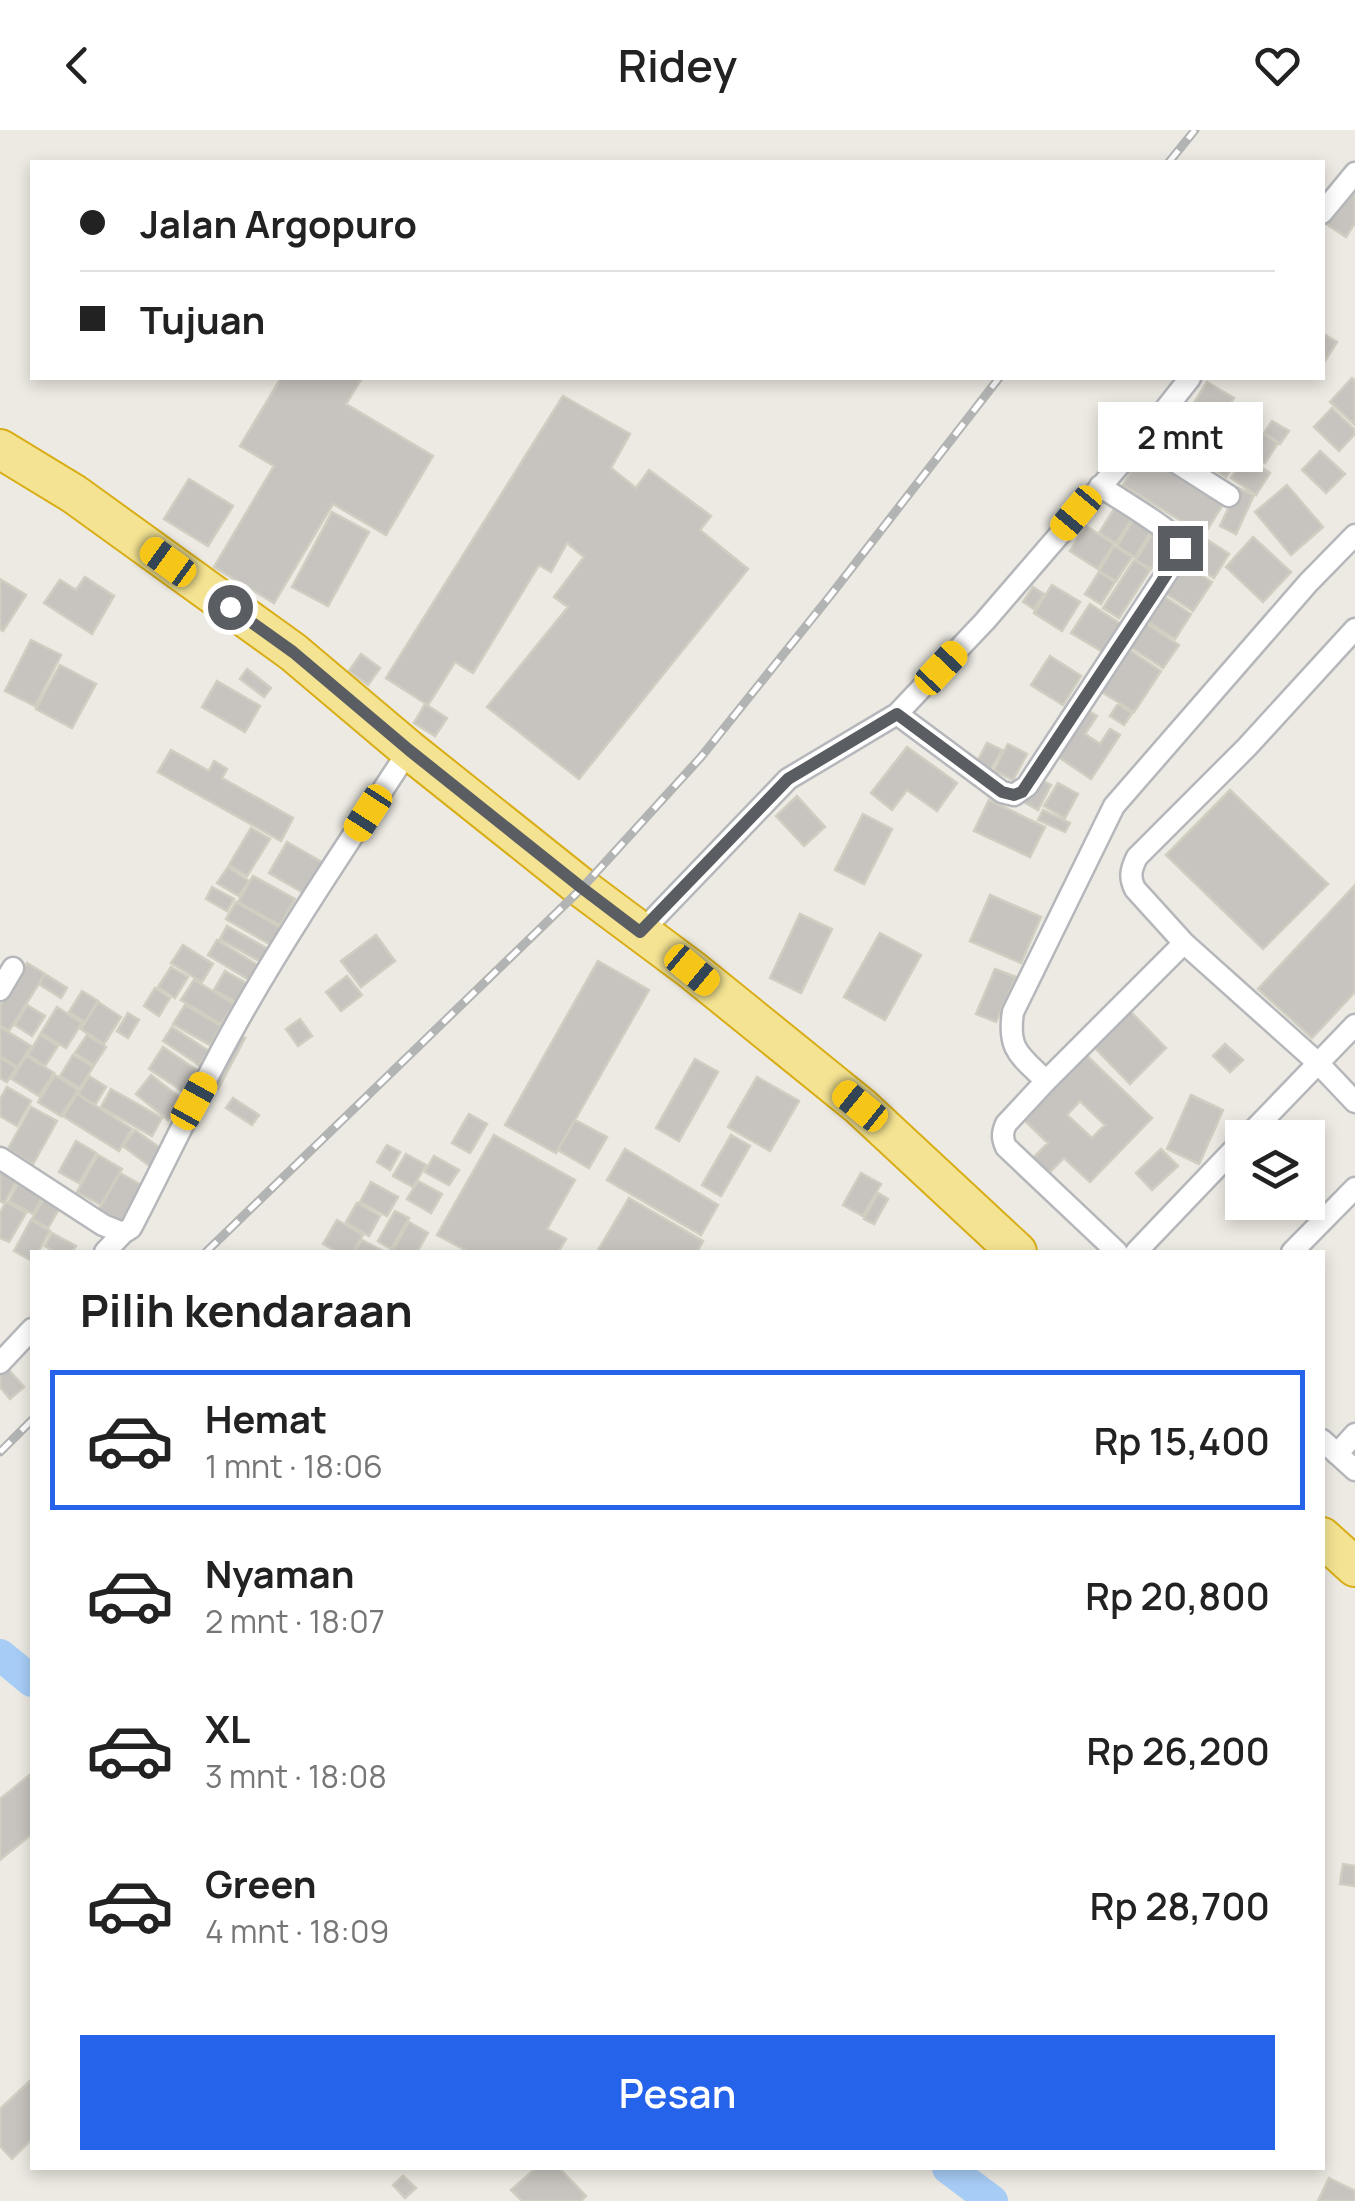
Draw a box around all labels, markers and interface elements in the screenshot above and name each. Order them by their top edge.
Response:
text: Ridey [618,34,737,96]
icon: back [50,38,105,93]
icon: heart [1250,38,1305,93]
text: Jalan Argopuro [140,197,417,249]
text: Tujuan [140,293,265,345]
callout: 2 mnt [1098,403,1262,473]
text: 2 mnt [1137,415,1224,459]
car [1045,480,1107,546]
route end [1158,526,1203,571]
car [135,532,201,592]
route start [208,585,253,630]
car [910,636,972,700]
car [339,780,397,846]
car [659,939,725,1001]
car [166,1067,222,1135]
car [827,1075,893,1137]
map controls [1225,1120,1325,1220]
button: layers [1225,1120,1325,1220]
text: Pilih kendaraan [80,1279,413,1341]
text: Hemat [205,1392,327,1444]
icon: car [85,1395,175,1485]
text: Rp 15,400 [1094,1414,1270,1466]
text: 1 mnt · 18:06 [205,1444,383,1488]
text: Nyaman [205,1547,355,1599]
icon: car [85,1550,175,1640]
text: Rp 20,800 [1085,1569,1270,1621]
text: 2 mnt · 18:07 [205,1599,385,1643]
text: XL [205,1702,250,1754]
icon: car [85,1705,175,1795]
text: Rp 26,200 [1087,1724,1270,1776]
text: 3 mnt · 18:08 [205,1754,387,1798]
text: Green [205,1857,317,1909]
icon: car [85,1860,175,1950]
text: Rp 28,700 [1090,1879,1270,1931]
text: 4 mnt · 18:09 [205,1909,389,1953]
button: Pesan [80,2035,1275,2150]

